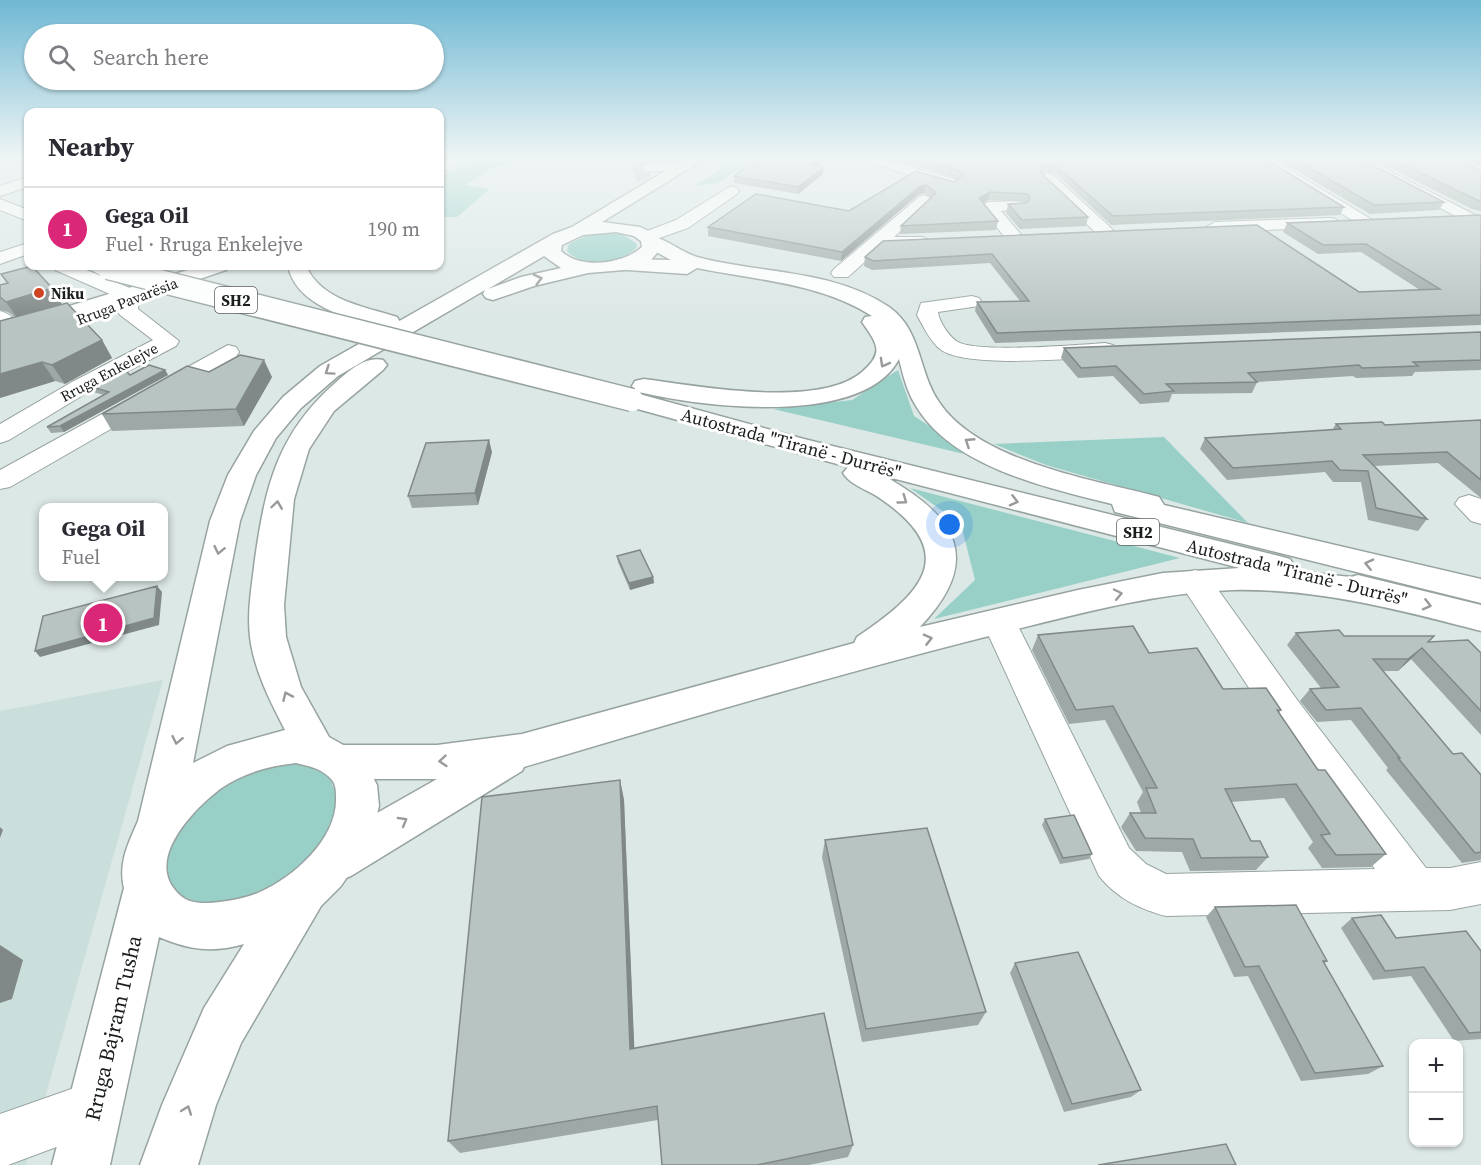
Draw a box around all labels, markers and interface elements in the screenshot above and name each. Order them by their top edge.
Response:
search box [24,24,444,90]
icon: search [45,41,78,74]
text: Search here [93,42,209,72]
text: Nearby [48,129,134,165]
text: Gega Oil [105,200,189,230]
text: 1 [62,215,73,243]
text: 190 m [367,215,420,243]
text: Fuel · Rruga Enkelejve [105,230,303,258]
street label: Rruga Pavarësia [73,272,181,330]
one-way arrow [533,273,543,286]
place label: Niku [51,283,84,304]
marker: Niku [32,286,46,300]
road number: SH2 [215,287,257,313]
street label: Rruga Enkelejve [56,337,162,407]
one-way arrow [880,357,891,367]
one-way arrow [325,364,335,376]
street label: Autostrada "Tiranë - Durrës" [678,402,904,484]
one-way arrow [965,438,976,449]
one-way arrow [896,492,907,503]
one-way arrow [1009,493,1019,506]
one-way arrow [270,500,282,510]
popup [39,503,168,581]
your location [935,510,964,539]
text: Gega Oil [62,513,145,543]
road number: SH2 [1117,519,1159,545]
street label: Autostrada "Tiranë - Durrës" [1184,532,1410,612]
text: Fuel [62,543,100,571]
one-way arrow [213,544,226,554]
one-way arrow [1364,558,1374,571]
one-way arrow [1112,588,1122,601]
one-way arrow [1422,597,1432,610]
pin: 1 [84,600,122,646]
one-way arrow [923,633,933,646]
one-way arrow [283,691,295,702]
one-way arrow [172,735,185,745]
one-way arrow [439,754,448,767]
one-way arrow [397,816,407,828]
street label: Rruga Bajram Tusha [78,932,149,1124]
map controls [1409,1039,1463,1147]
button: + [1409,1039,1463,1093]
button: − [1409,1093,1463,1147]
one-way arrow [180,1105,193,1116]

